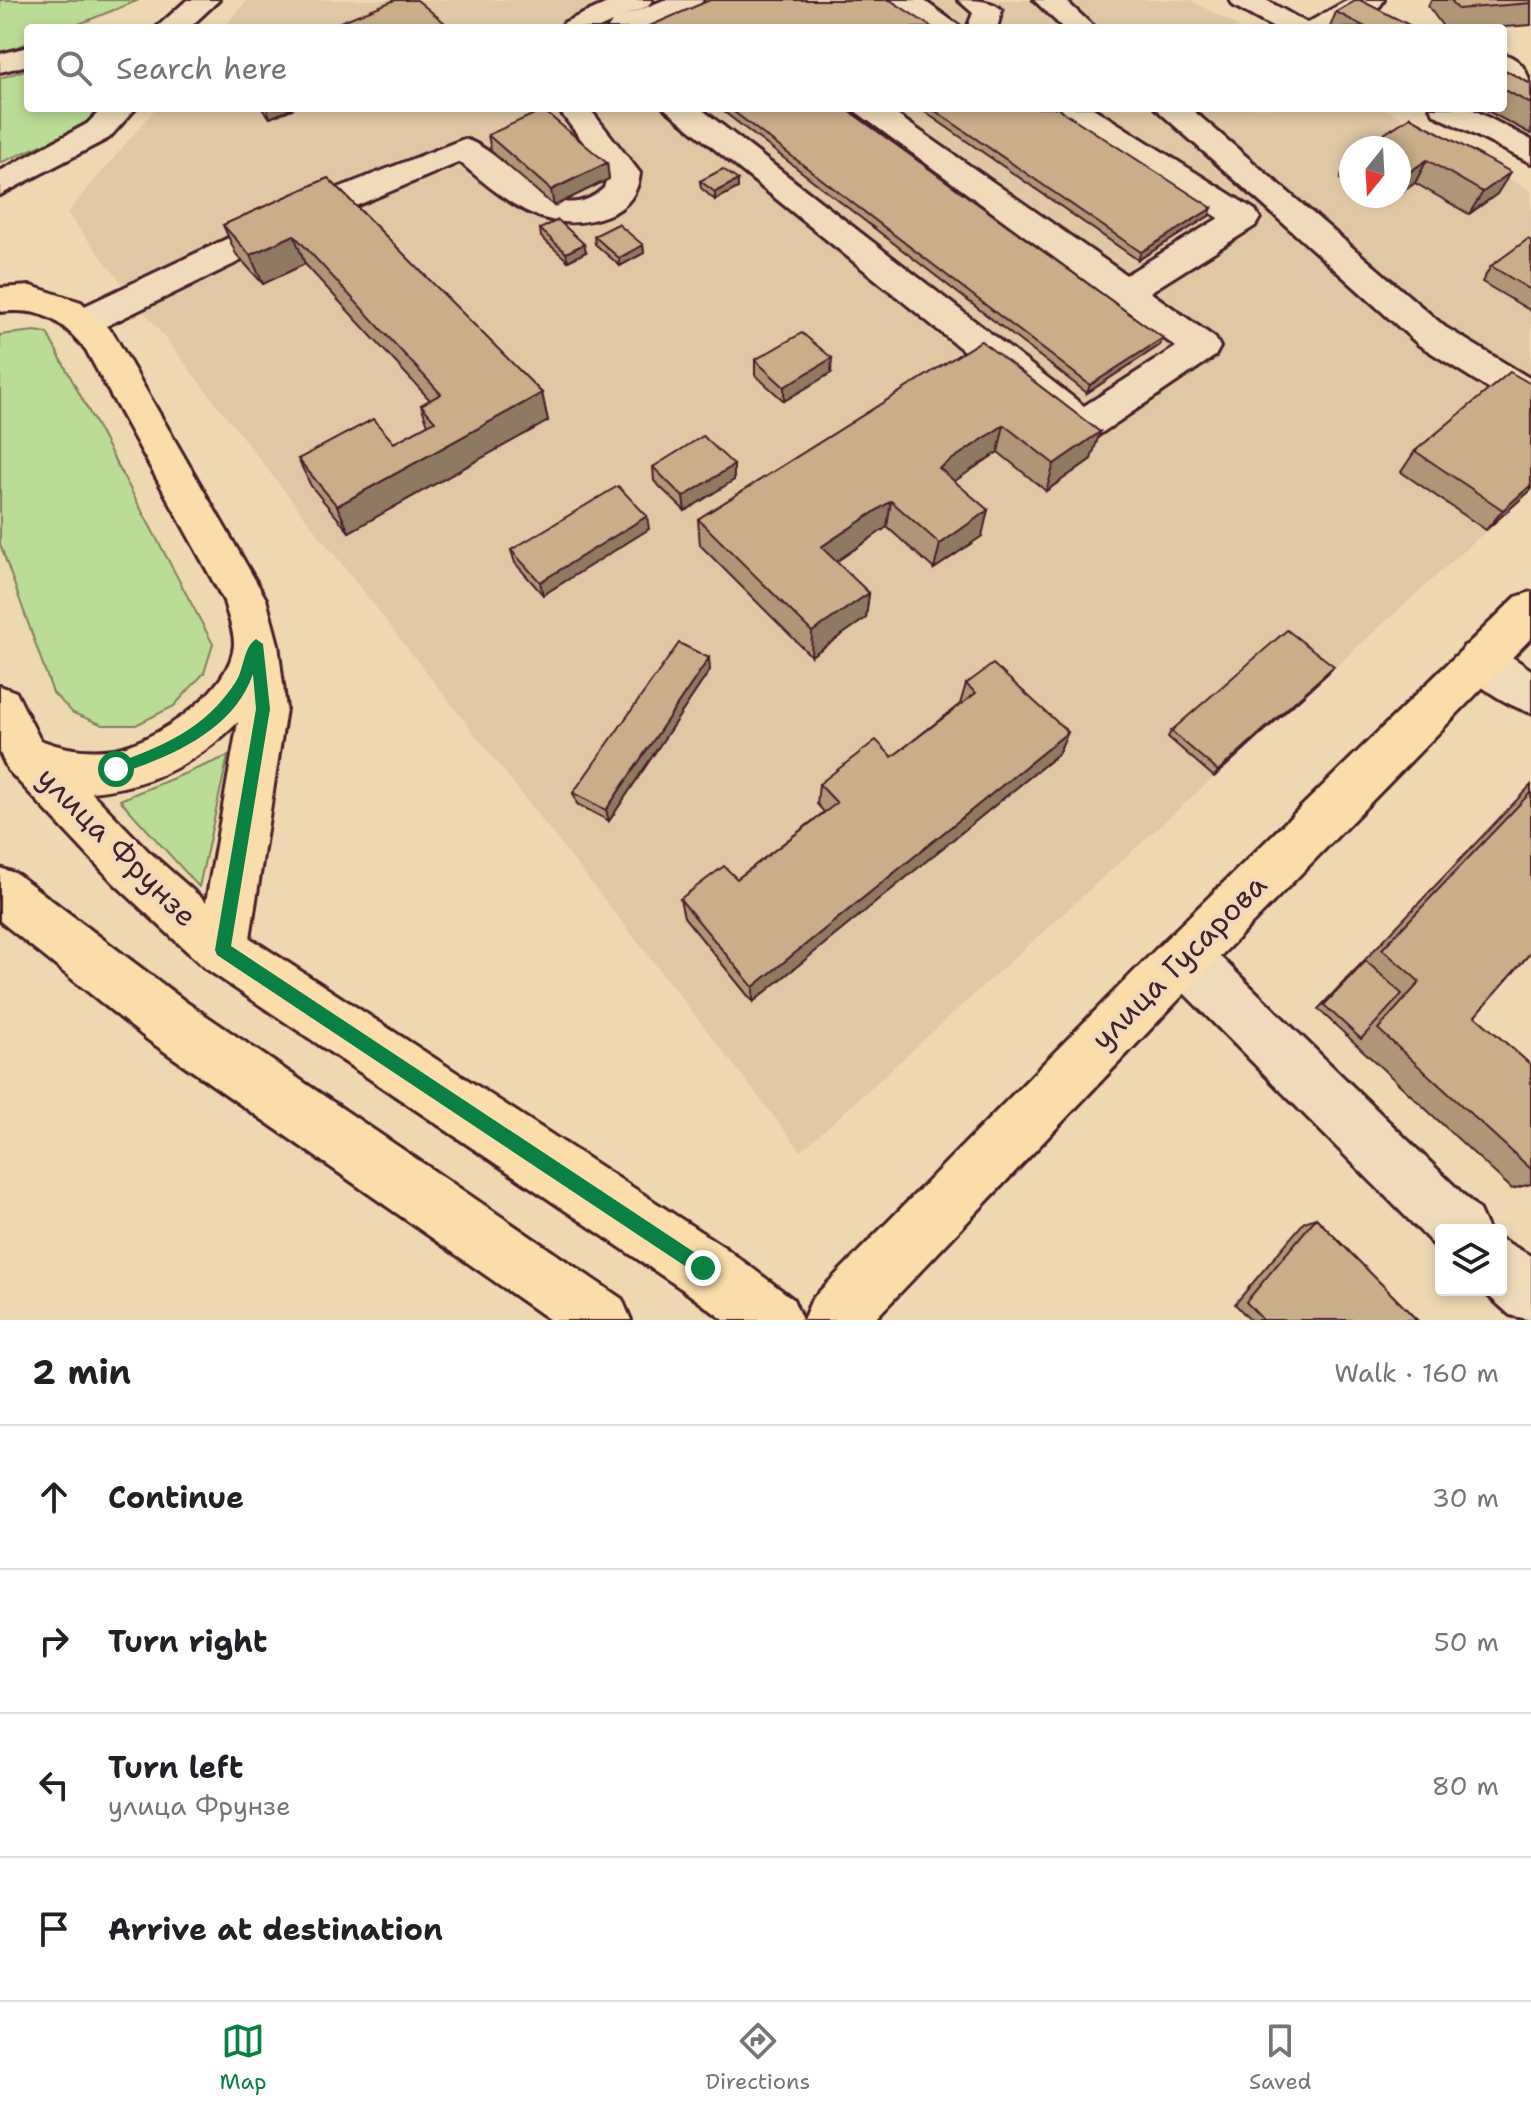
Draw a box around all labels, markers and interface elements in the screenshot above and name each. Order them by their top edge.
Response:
search box [24,24,1507,112]
icon: search [52,46,96,90]
text: Search here [116,48,287,89]
north arrow [1339,136,1411,208]
route start [98,751,134,787]
street label: улица Фрунзе [28,758,206,936]
street label: улица Гусарова [1082,865,1276,1059]
map controls [1435,1224,1507,1296]
button: layers [1435,1224,1507,1296]
route end [685,1250,721,1286]
text: 2 min [32,1349,131,1395]
text: Walk · 160 m [1334,1355,1499,1390]
icon: ahead [32,1475,76,1519]
text: Continue [108,1477,244,1518]
text: 30 m [1432,1480,1499,1515]
icon: right [32,1619,76,1663]
text: Turn right [108,1621,267,1662]
text: 50 m [1434,1624,1499,1659]
text: Turn left [108,1747,243,1788]
icon: left [32,1763,76,1807]
text: 80 m [1432,1768,1499,1803]
text: улица Фрунзе [108,1788,291,1823]
icon: arrive [32,1907,76,1951]
text: Arrive at destination [108,1909,443,1950]
tab: Map [219,2019,267,2096]
tab: Directions [705,2019,810,2096]
tab: Saved [1249,2019,1312,2096]

